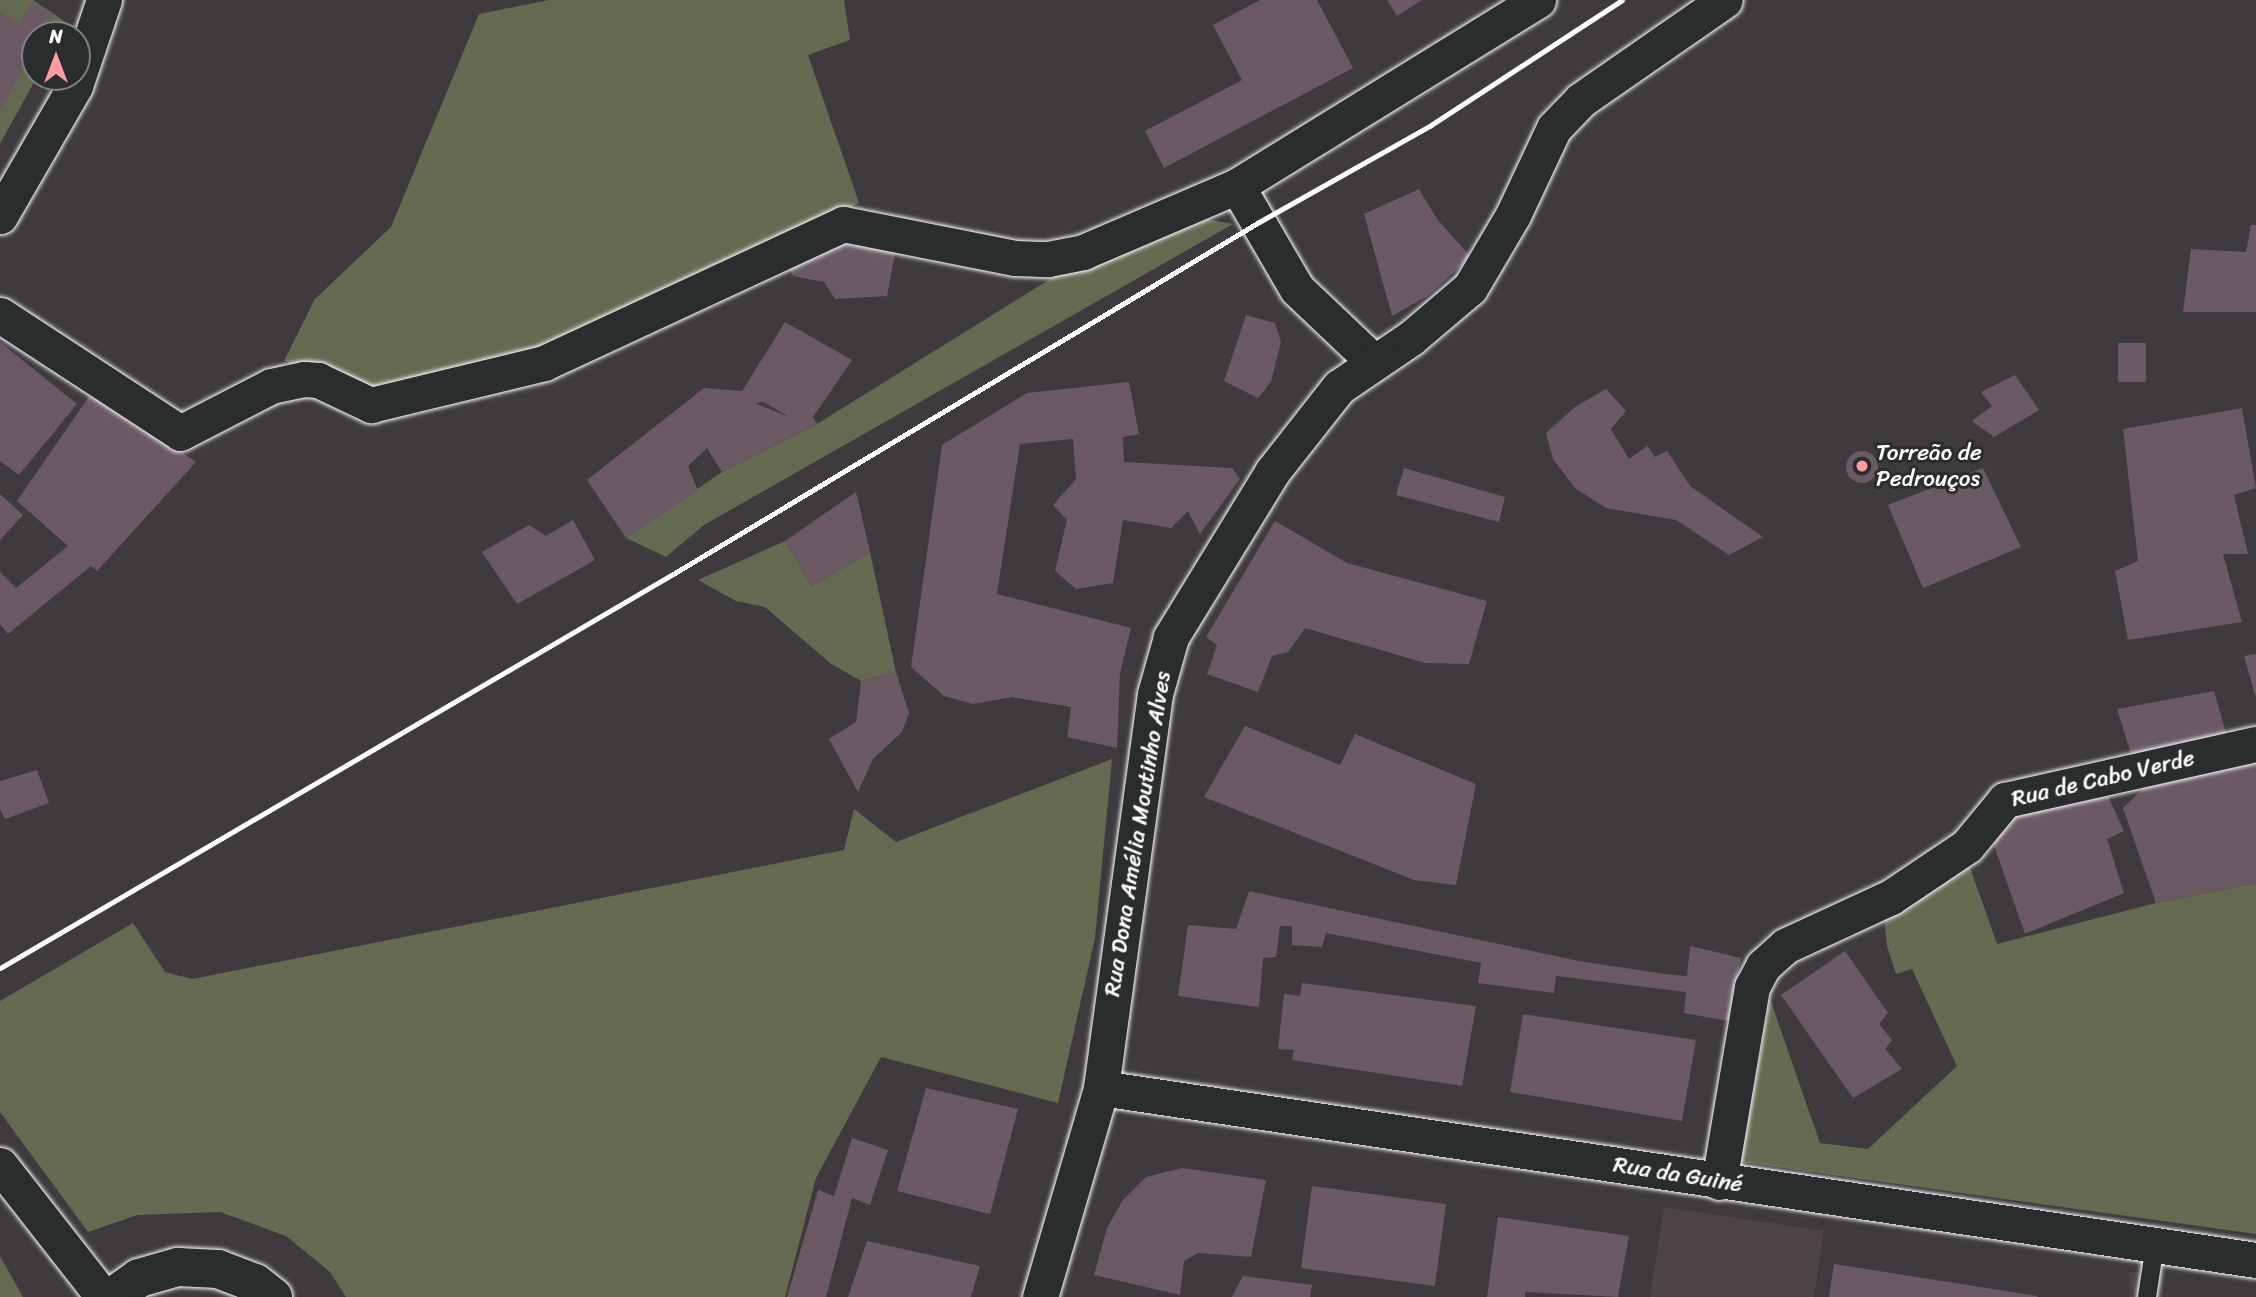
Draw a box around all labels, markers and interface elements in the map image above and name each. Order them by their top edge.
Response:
text: N [49,20,63,53]
north arrow [21,21,91,91]
place label: Torreão de Pedrouços [1876,439,1982,493]
marker: Torreão de Pedrouços [1854,458,1870,474]
street label: Rua Dona Amélia Moutinho Alves [1099,669,1177,999]
street label: Rua de Cabo Verde [2009,745,2197,813]
street label: Rua da Guiné [1611,1151,1745,1199]

